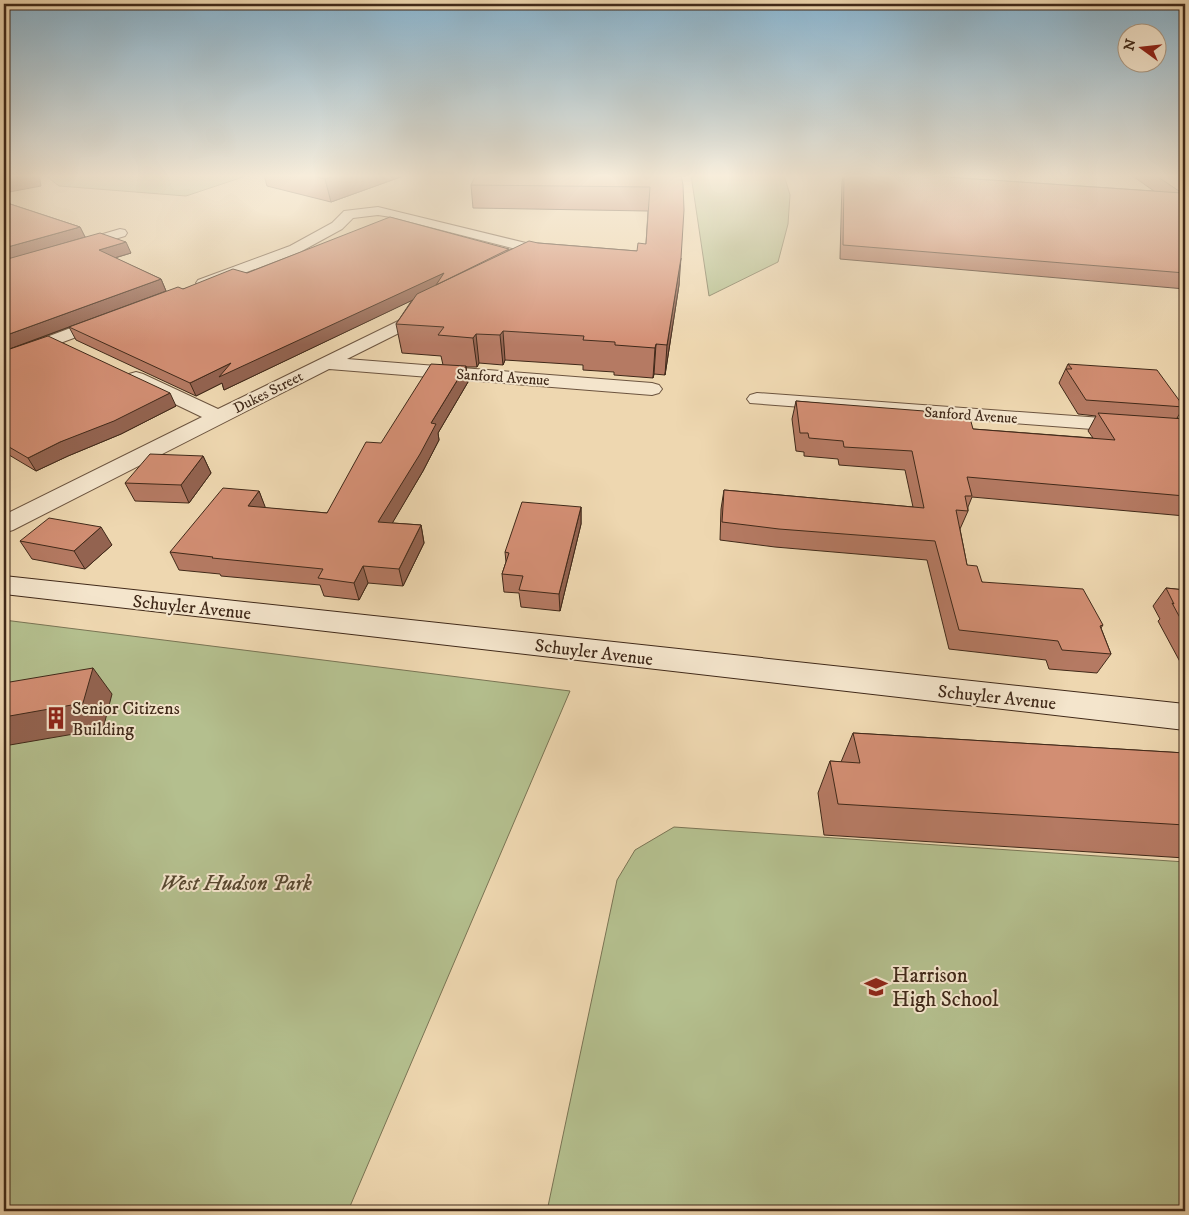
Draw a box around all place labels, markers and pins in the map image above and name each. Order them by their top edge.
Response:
place label: Senior Citizens Building [72,698,180,741]
building icon: Senior Citizens Building [43,705,69,731]
place label: Harrison High School [892,963,999,1013]
school or university icon: Harrison High School [863,974,889,1000]

